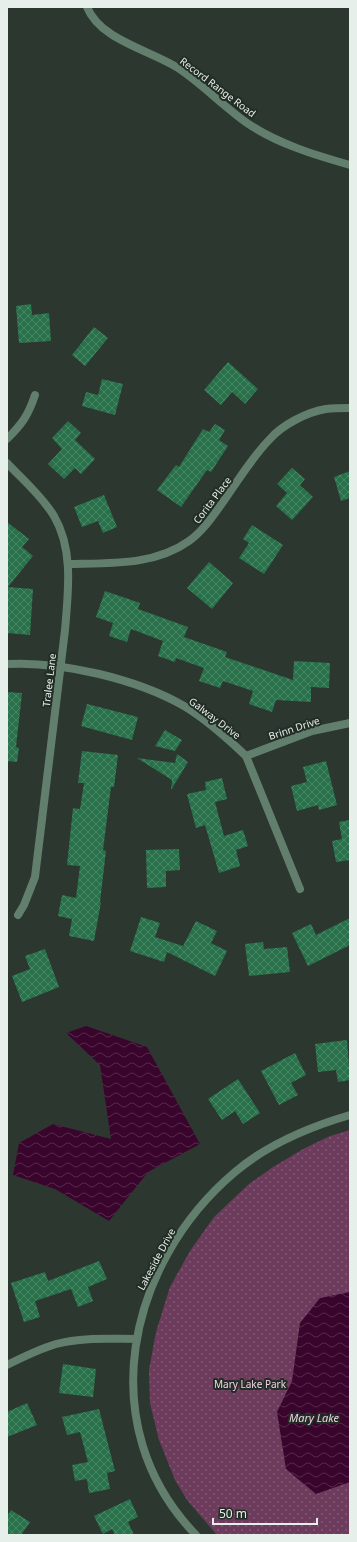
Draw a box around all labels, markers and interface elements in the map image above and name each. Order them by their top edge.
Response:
street label: Record Range Road [177,54,259,120]
street label: Corita Place [190,473,235,526]
street label: Tralee Lane [39,652,59,708]
street label: Galway Drive [186,694,244,742]
street label: Brinn Drive [267,713,322,743]
street label: Lakeside Drive [134,1225,178,1292]
park label: Mary Lake Park [214,1377,287,1391]
water label: Mary Lake [289,1410,340,1425]
scale bar [213,1500,317,1526]
text: 50 m [219,1505,247,1522]

